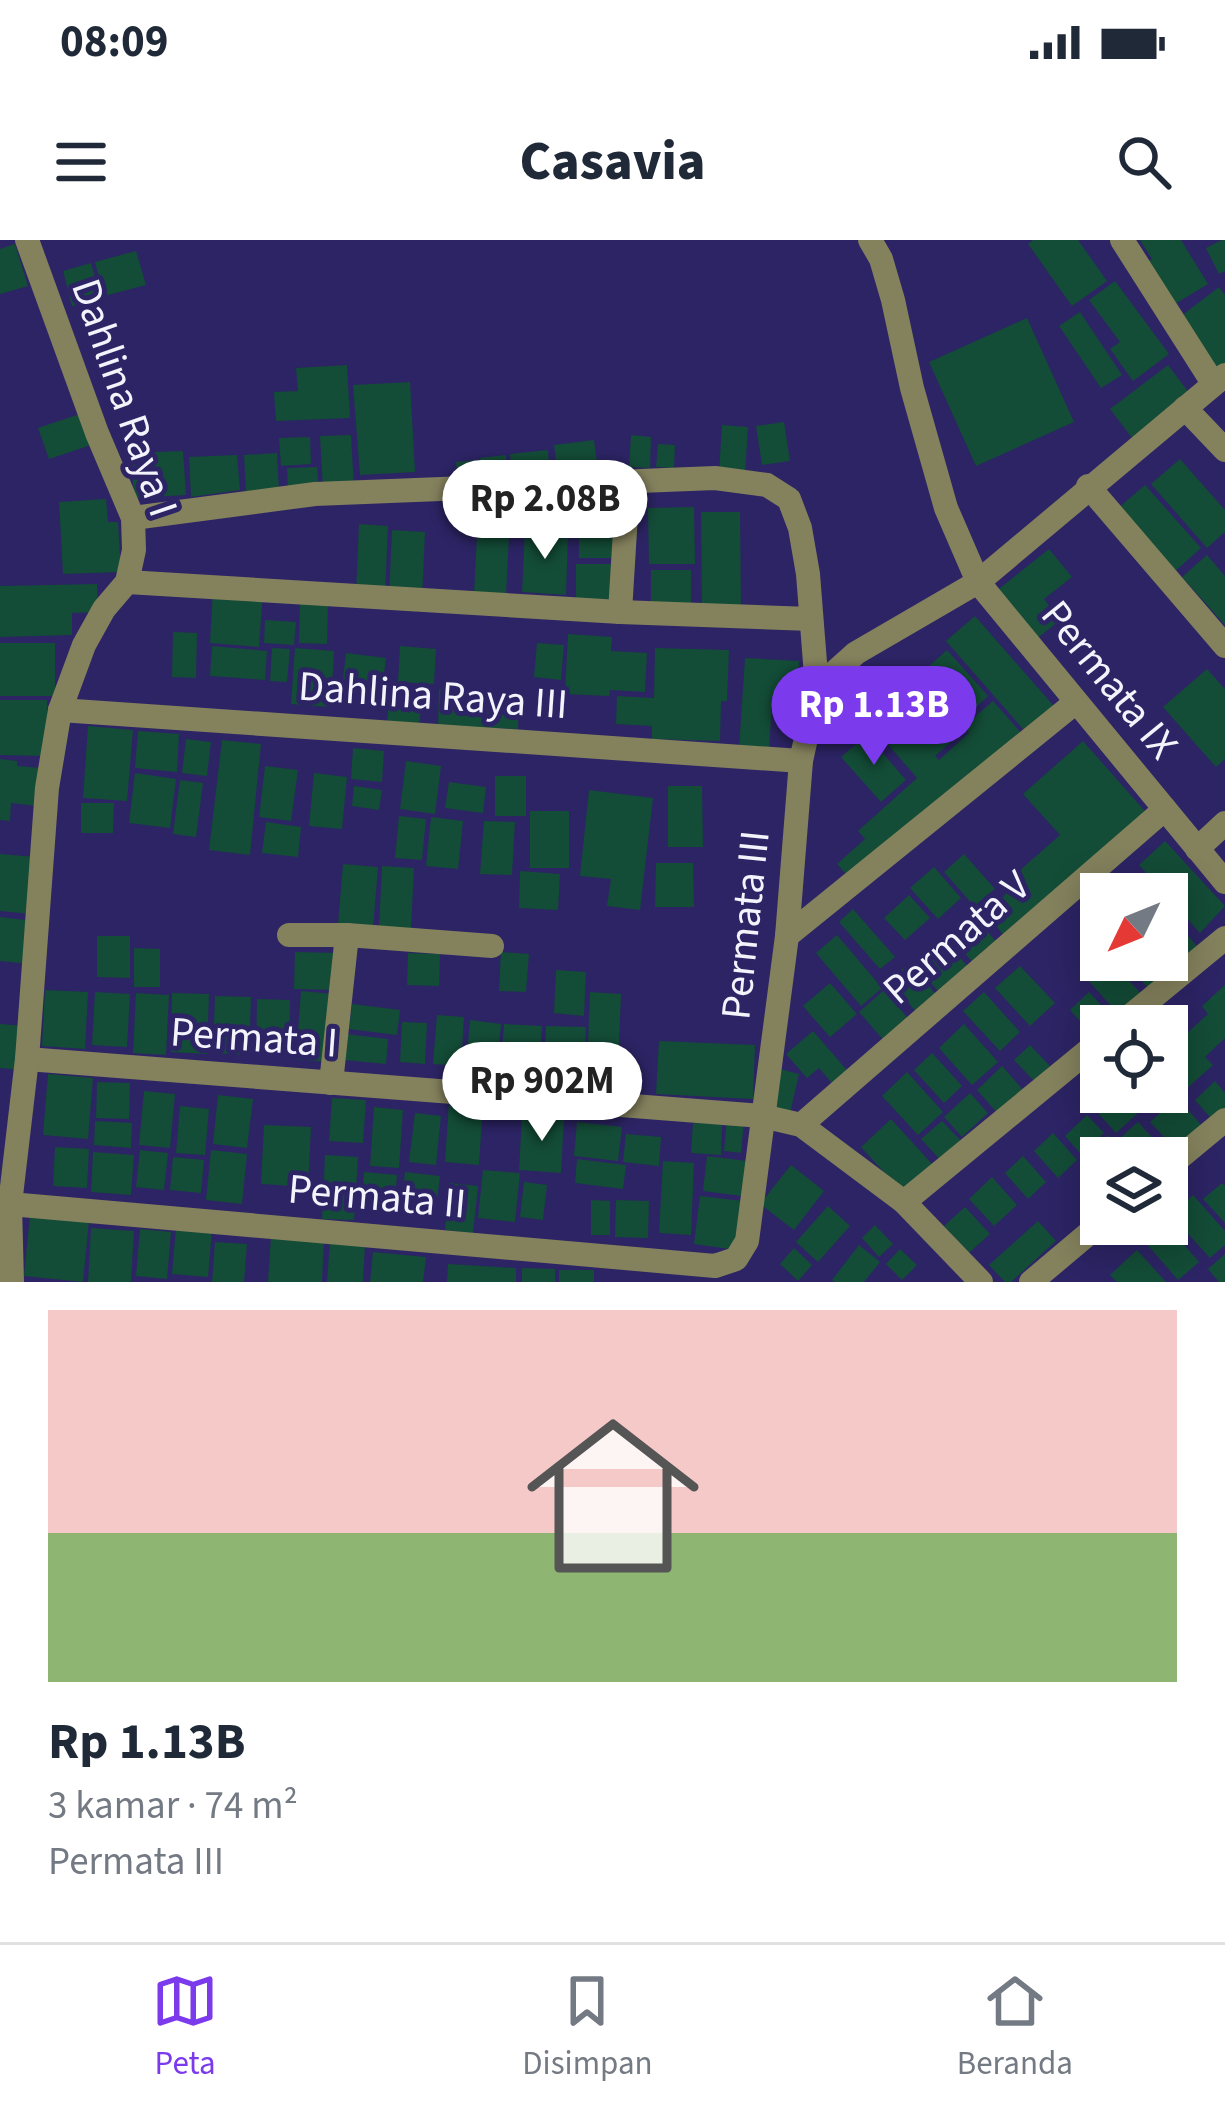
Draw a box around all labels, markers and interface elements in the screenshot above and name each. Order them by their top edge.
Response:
text: 08:09 [60,10,169,74]
text: Casavia [520,124,705,201]
icon: menu [48,129,114,195]
icon: search [1111,129,1177,195]
street label: Dahlina Raya I [55,271,193,525]
pin: Rp 2.08B [421,460,669,562]
text: Rp 2.08B [469,471,621,527]
street label: Permata IX [1026,588,1192,772]
street label: Dahlina Raya III [296,657,570,735]
pin: Rp 1.13B [750,666,998,768]
text: Rp 1.13B [798,677,950,733]
street label: Permata III [706,828,786,1022]
street label: Permata V [870,857,1044,1019]
north arrow [1080,873,1188,981]
map controls [1080,873,1188,1245]
street label: Permata I [168,1002,340,1074]
button: locate [1080,1005,1188,1113]
pin: Rp 902M [431,1042,653,1144]
text: Rp 902M [469,1053,615,1109]
button: layers [1080,1137,1188,1245]
street label: Permata II [285,1159,469,1235]
icon: home [505,1388,721,1604]
text: Rp 1.13B [48,1706,246,1778]
text: 3 kamar · 74 m² [48,1778,298,1834]
text: Permata III [48,1834,224,1890]
tab: Peta [152,1968,218,2087]
tab: Disimpan [522,1968,653,2087]
tab: Beranda [957,1968,1073,2087]

